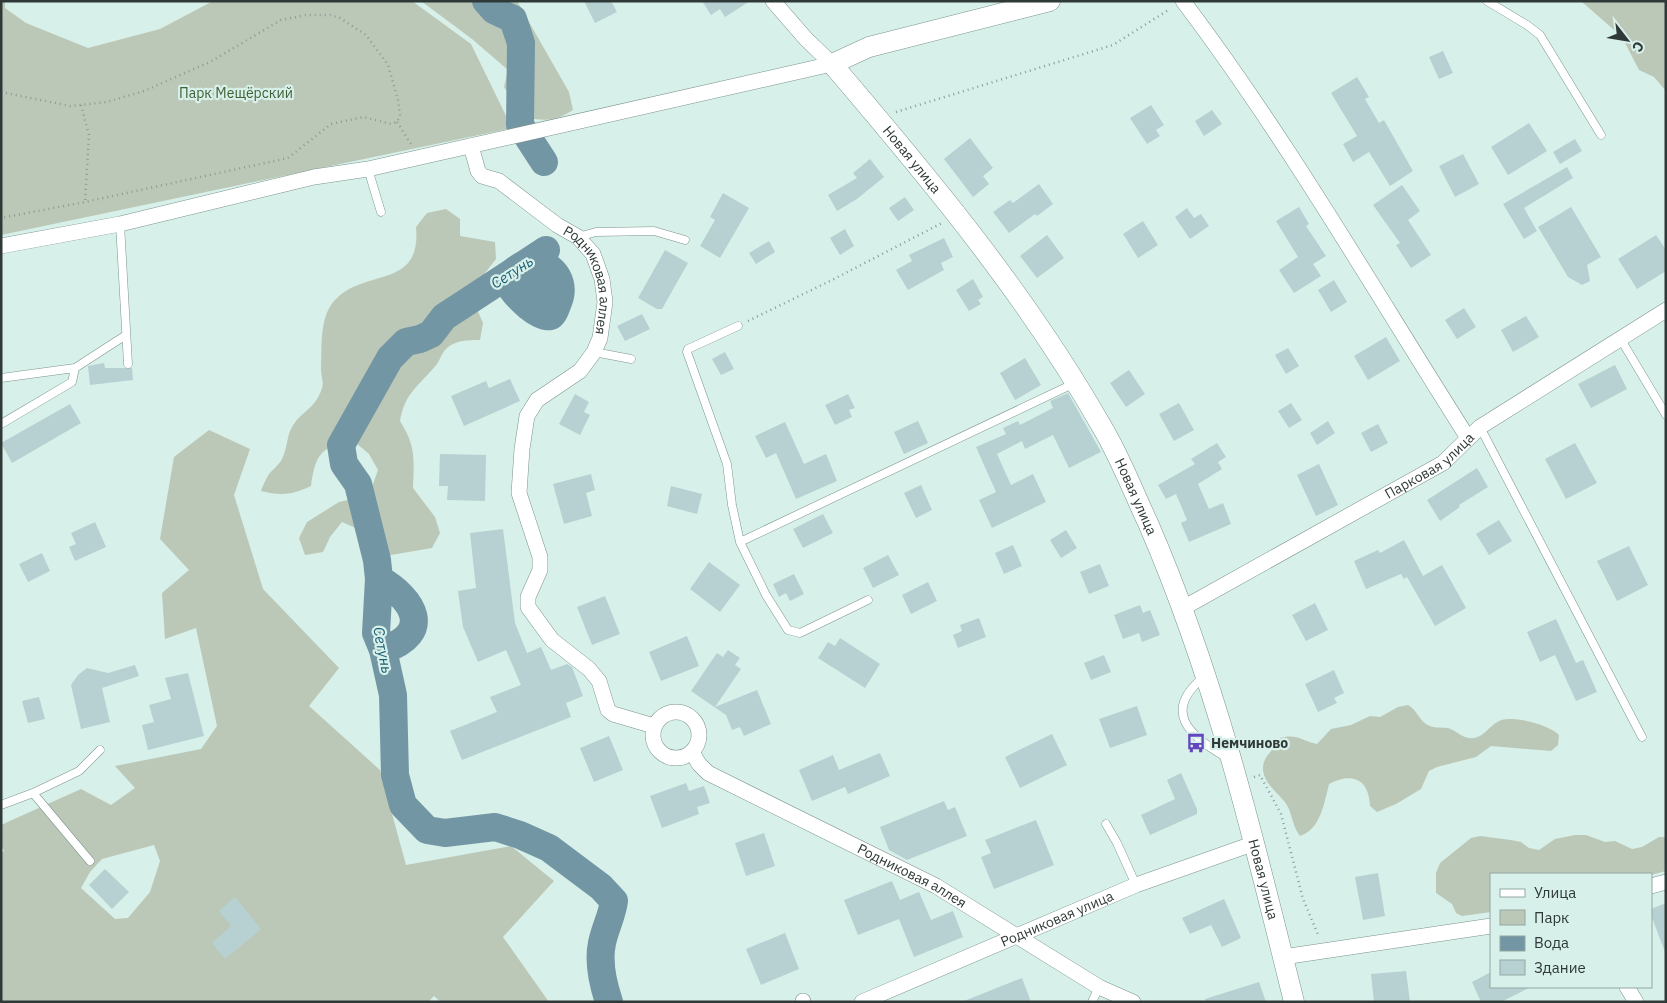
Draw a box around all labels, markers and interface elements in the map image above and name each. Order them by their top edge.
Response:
north arrow [1602,15,1652,65]
text: С [1628,38,1648,55]
park label: Парк Мещёрский [179,84,293,102]
street label: Новая улица [879,122,946,197]
street label: Родниковая аллея [560,221,614,336]
water label: Сетунь [487,251,537,293]
street label: Парковая улица [1381,428,1478,503]
street label: Новая улица [1111,455,1161,538]
water label: Сетунь [369,625,397,675]
bus stop icon: Немчиново [1185,732,1207,754]
place label: Немчиново [1211,734,1288,752]
street label: Новая улица [1244,837,1282,922]
street label: Родниковая аллея [854,840,970,912]
legend [1490,873,1652,988]
text: Улица [1534,883,1576,902]
street label: Родниковая улица [998,886,1117,951]
text: Парк [1534,908,1569,927]
text: Вода [1534,933,1569,952]
text: Здание [1534,958,1586,977]

